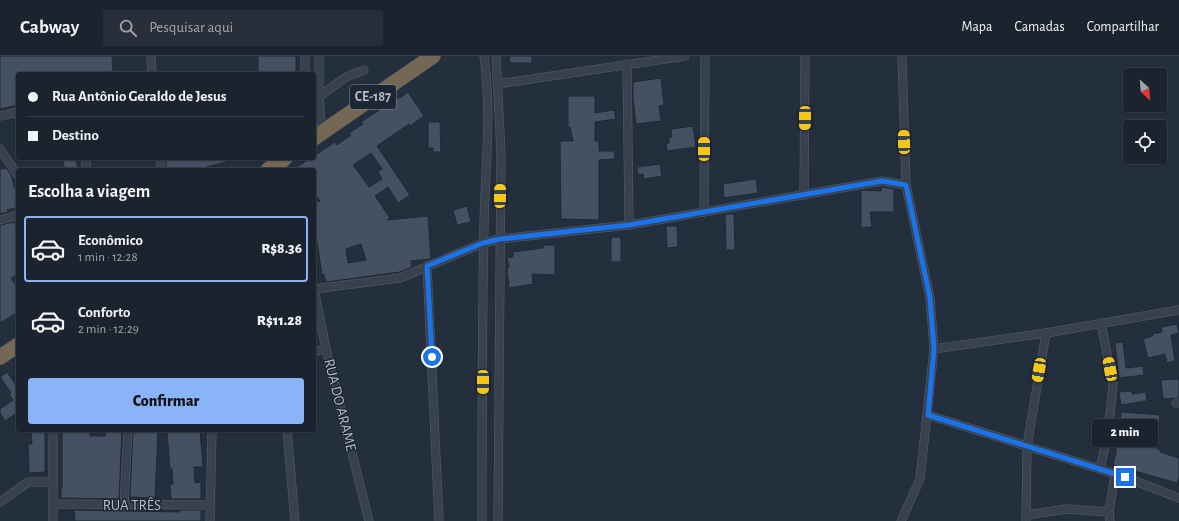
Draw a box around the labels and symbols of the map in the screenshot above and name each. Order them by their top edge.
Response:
north arrow [1123,68,1167,112]
road number: CE-187 [350,85,396,109]
car [799,106,811,130]
car [898,130,910,154]
car [698,137,710,161]
car [494,184,506,208]
route start [423,348,441,366]
car [1102,356,1118,382]
street label: RUA DO ARAME [321,357,359,453]
car [1031,357,1047,383]
car [477,370,489,394]
callout: 2 min [1092,419,1158,447]
route end [1116,468,1134,486]
street label: RUA TRÊS [103,497,161,513]

